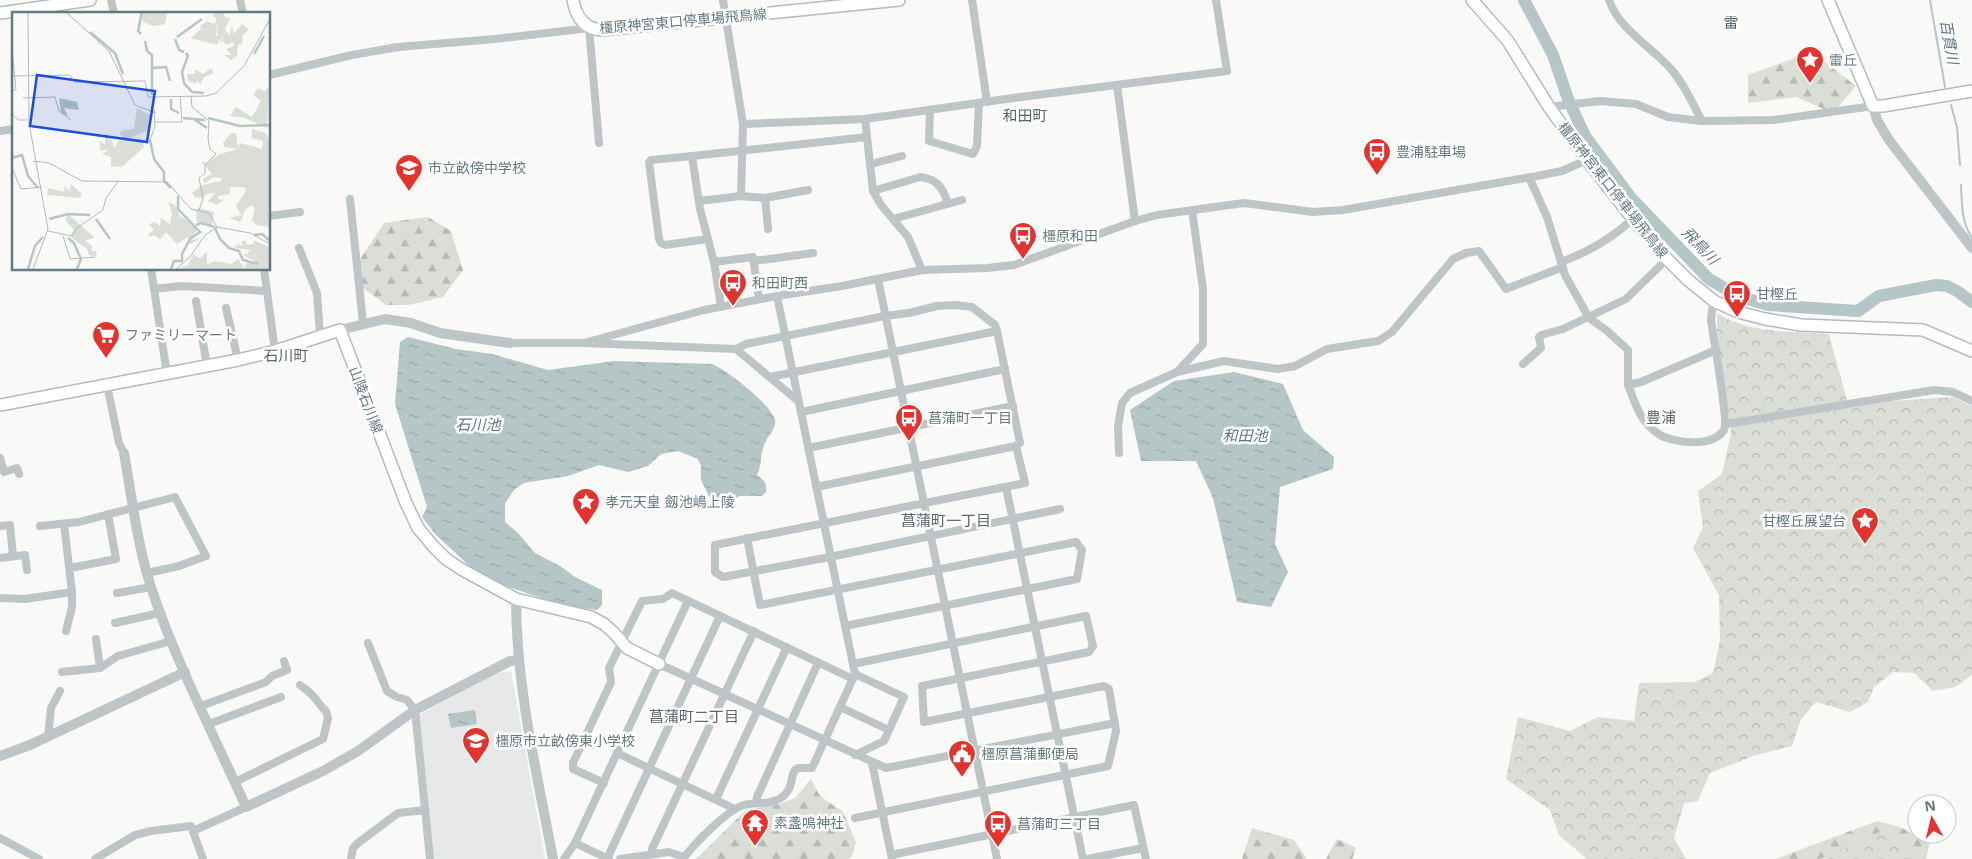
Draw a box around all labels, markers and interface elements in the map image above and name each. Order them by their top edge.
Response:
street label: 橿原神宮東口停車場飛鳥線 [598,4,767,37]
inset map [12,12,270,270]
district label: 雷 [1723,12,1739,32]
water label: 百貫川 [1936,18,1964,68]
place icon: 雷丘 [1795,45,1825,84]
place label: 雷丘 [1829,50,1857,69]
district label: 和田町 [1002,105,1048,125]
street label: 橿原神宮東口停車場飛鳥線 [1554,118,1673,262]
bus stop icon: 豊浦駐車場 [1362,137,1392,176]
place label: 豊浦駐車場 [1396,142,1466,161]
school or university icon: 市立畝傍中学校 [394,153,424,192]
place label: 市立畝傍中学校 [428,158,526,177]
bus stop icon: 橿原和田 [1008,221,1038,260]
water label: 飛鳥川 [1678,222,1725,270]
place label: 橿原和田 [1042,226,1098,245]
bus stop icon: 和田町西 [718,268,748,307]
place label: 和田町西 [752,273,808,292]
bus stop icon: 甘樫丘 [1722,279,1752,318]
place label: 甘樫丘 [1756,284,1798,303]
supermarket icon: ファミリーマート [91,320,121,359]
place label: ファミリーマート [125,325,237,344]
district label: 石川町 [263,345,309,365]
street label: 山陵石川線 [345,364,388,436]
bus stop icon: 菖蒲町一丁目 [894,403,924,442]
district label: 豊浦 [1646,407,1676,427]
place label: 菖蒲町一丁目 [928,408,1012,427]
water label: 石川池 [455,414,502,434]
water label: 和田池 [1222,425,1269,445]
place icon: 孝元天皇 劔池嶋上陵 [571,487,601,526]
place label: 孝元天皇 劔池嶋上陵 [605,492,735,511]
place icon: 甘樫丘展望台 [1850,506,1880,545]
district label: 菖蒲町一丁目 [901,510,991,530]
place label: 甘樫丘展望台 [1762,511,1846,530]
district label: 菖蒲町二丁目 [649,706,739,726]
school or university icon: 橿原市立畝傍東小学校 [461,726,491,765]
place label: 橿原市立畝傍東小学校 [495,731,635,750]
public building icon: 橿原菖蒲郵便局 [947,739,977,778]
place label: 橿原菖蒲郵便局 [981,744,1079,763]
north arrow [1907,794,1957,844]
text: N [1923,795,1937,816]
temple icon: 素盞嗚神社 [740,808,770,847]
bus stop icon: 菖蒲町三丁目 [983,809,1013,848]
place label: 素盞嗚神社 [774,813,844,832]
place label: 菖蒲町三丁目 [1017,814,1101,833]

